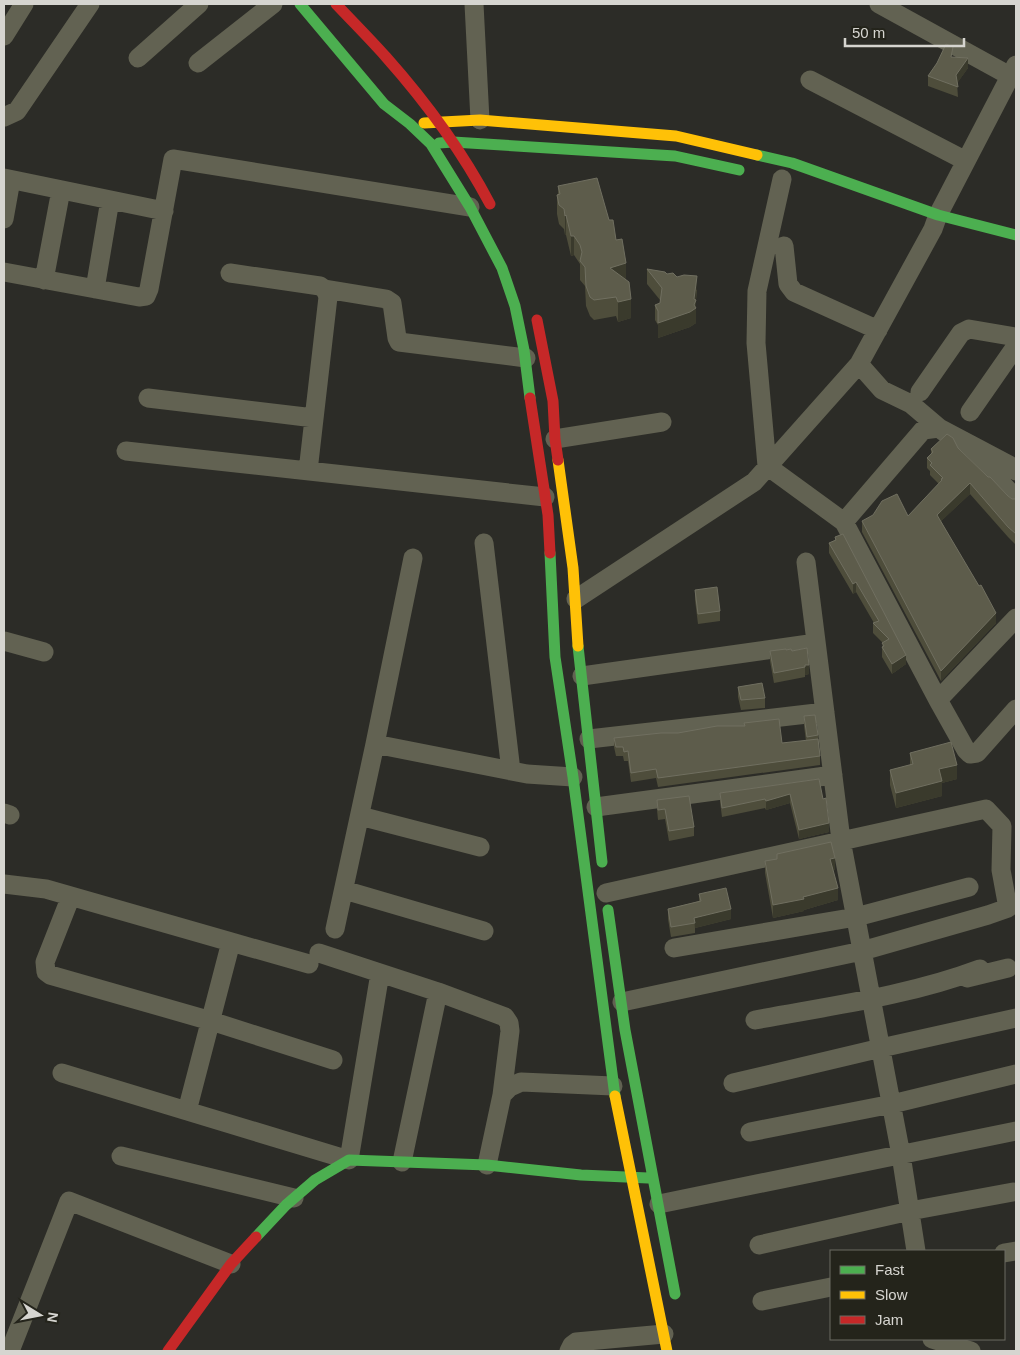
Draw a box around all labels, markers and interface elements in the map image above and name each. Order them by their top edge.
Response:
scale bar [845,15,964,47]
text: 50 m [852,24,885,41]
legend [830,1250,1005,1340]
text: Fast [875,1261,905,1278]
text: Slow [875,1286,908,1303]
north arrow [15,1290,65,1340]
text: N [44,1311,62,1324]
text: Jam [875,1311,903,1328]

